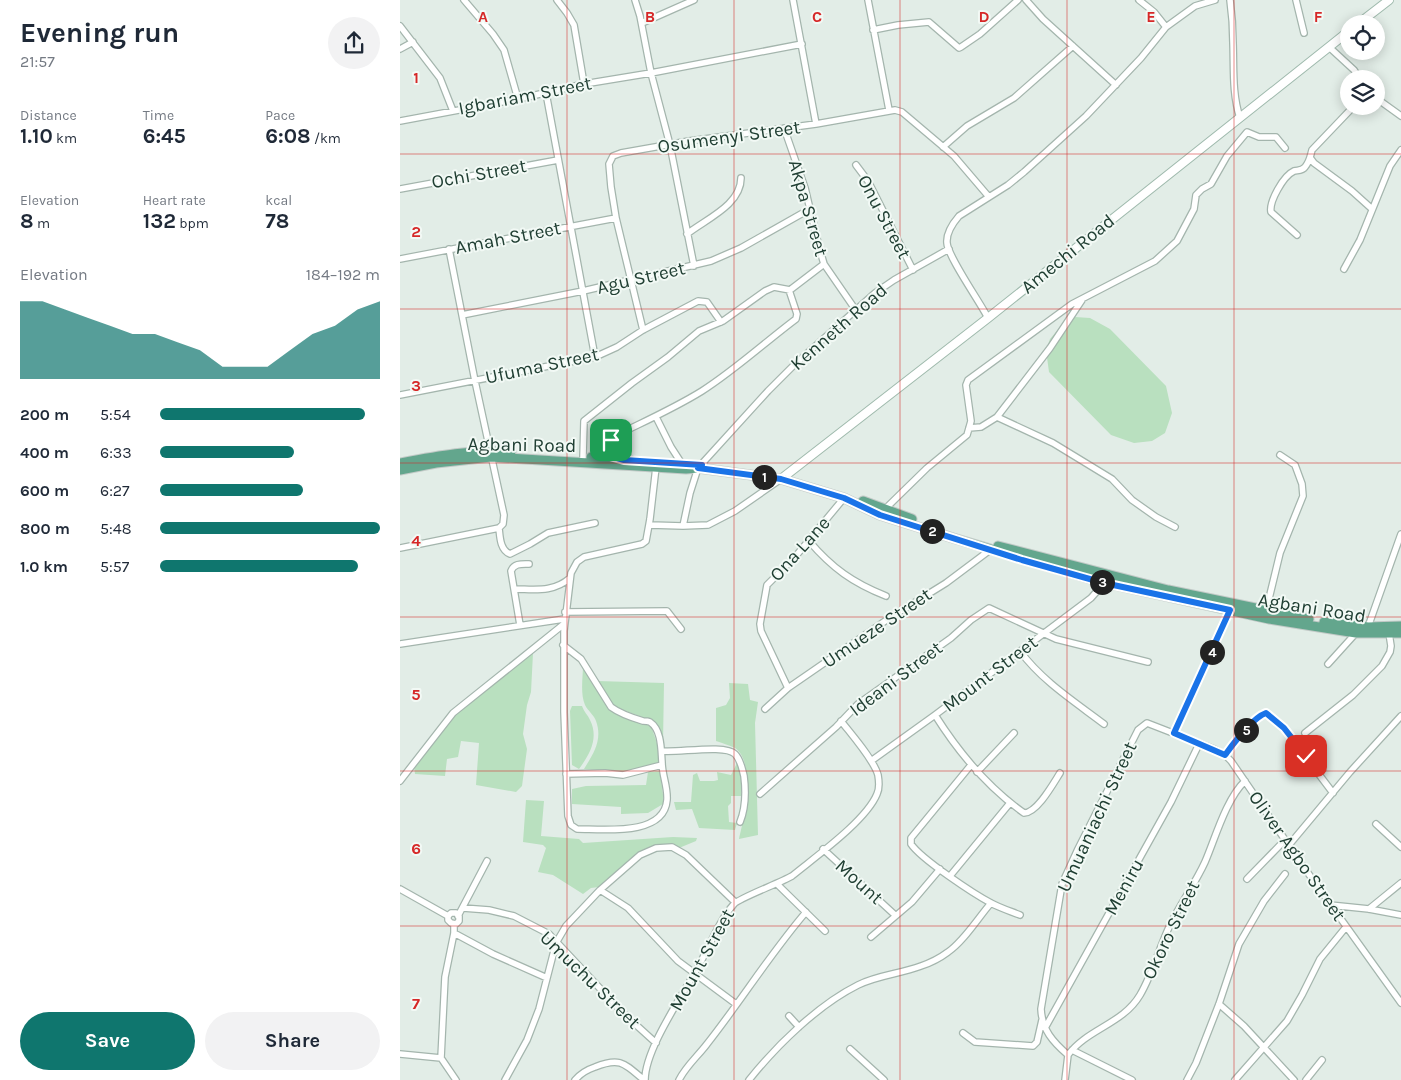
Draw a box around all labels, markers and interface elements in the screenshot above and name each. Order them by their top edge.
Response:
text: A [478,7,488,26]
text: B [645,7,655,26]
text: C [812,7,822,26]
text: D [979,7,990,26]
text: E [1146,7,1156,26]
text: F [1314,7,1323,26]
map controls [1340,15,1385,115]
button: locate [1340,15,1385,60]
text: Evening run [20,16,179,49]
button: share [328,17,380,69]
text: 21:57 [20,52,55,71]
text: 1 [413,68,419,87]
button: layers [1340,70,1385,115]
street label: Igbariam Street [457,72,593,120]
text: Distance [20,107,77,124]
text: Time [143,107,174,124]
text: Pace [265,107,295,124]
street label: Osumenyi Street [656,116,802,158]
text: 1.10 [20,124,53,148]
text: 6:45 [143,124,186,148]
text: 6:08 [265,124,311,148]
text: km [53,130,77,147]
text: /km [311,130,341,147]
street label: Ochi Street [430,155,528,193]
street label: Akpa Street [784,157,832,259]
street label: Onu Street [853,171,915,263]
text: Elevation [20,192,79,209]
text: Heart rate [143,192,206,209]
text: kcal [265,192,292,209]
text: 8 [20,209,34,233]
text: 132 [143,209,176,233]
text: 78 [265,209,289,233]
street label: Amechi Road [1017,210,1119,298]
text: m [34,215,50,232]
text: bpm [176,215,209,232]
street label: Amah Street [453,217,563,259]
text: 2 [411,222,421,241]
street label: Agu Street [595,257,687,299]
text: Elevation [20,265,88,284]
text: 184–192 m [306,265,380,284]
street label: Kenneth Road [786,279,892,375]
street label: Ufuma Street [483,343,601,389]
text: 3 [411,376,421,395]
text: 200 m [20,405,69,424]
text: 5:54 [100,405,131,424]
pin [590,419,632,461]
icon: arrive [597,426,625,454]
street label: Agbani Road [467,433,577,457]
text: 400 m [20,443,69,462]
text: 6:33 [100,443,132,462]
pin: 1 [752,464,776,490]
text: 1 [762,469,767,486]
text: 600 m [20,481,69,500]
text: 6:27 [100,481,130,500]
street label: Ona Lane [765,512,835,586]
pin: 2 [920,518,944,544]
text: 800 m [20,519,70,538]
text: 5:48 [100,519,132,538]
text: 2 [928,523,937,540]
text: 4 [411,531,421,550]
text: 1.0 km [20,557,68,576]
text: 5:57 [100,557,129,576]
pin: 3 [1090,570,1114,594]
text: 3 [1098,574,1107,591]
street label: Umueze Street [818,583,936,673]
street label: Agbani Road [1257,589,1367,627]
street label: Mount Street [938,631,1042,717]
street label: Ideani Street [845,637,947,721]
pin: 4 [1200,640,1224,664]
text: 4 [1208,644,1217,661]
text: 5 [411,685,421,704]
pin: 5 [1234,718,1258,742]
text: 5 [1242,722,1251,739]
pin [1285,735,1327,777]
street label: Umuaniachi Street [1053,738,1141,896]
icon: check [1292,742,1320,770]
street label: Oliver Agbo Street [1244,787,1350,925]
text: 6 [411,839,421,858]
street label: Mount [831,855,887,909]
street label: Meniru [1100,855,1148,919]
street label: Okoro Street [1138,877,1204,983]
street label: Mount Street [665,905,739,1015]
street label: Umuchu Street [535,927,645,1033]
text: 7 [412,994,420,1013]
button: Save [20,1012,195,1070]
button: Share [205,1012,380,1070]

